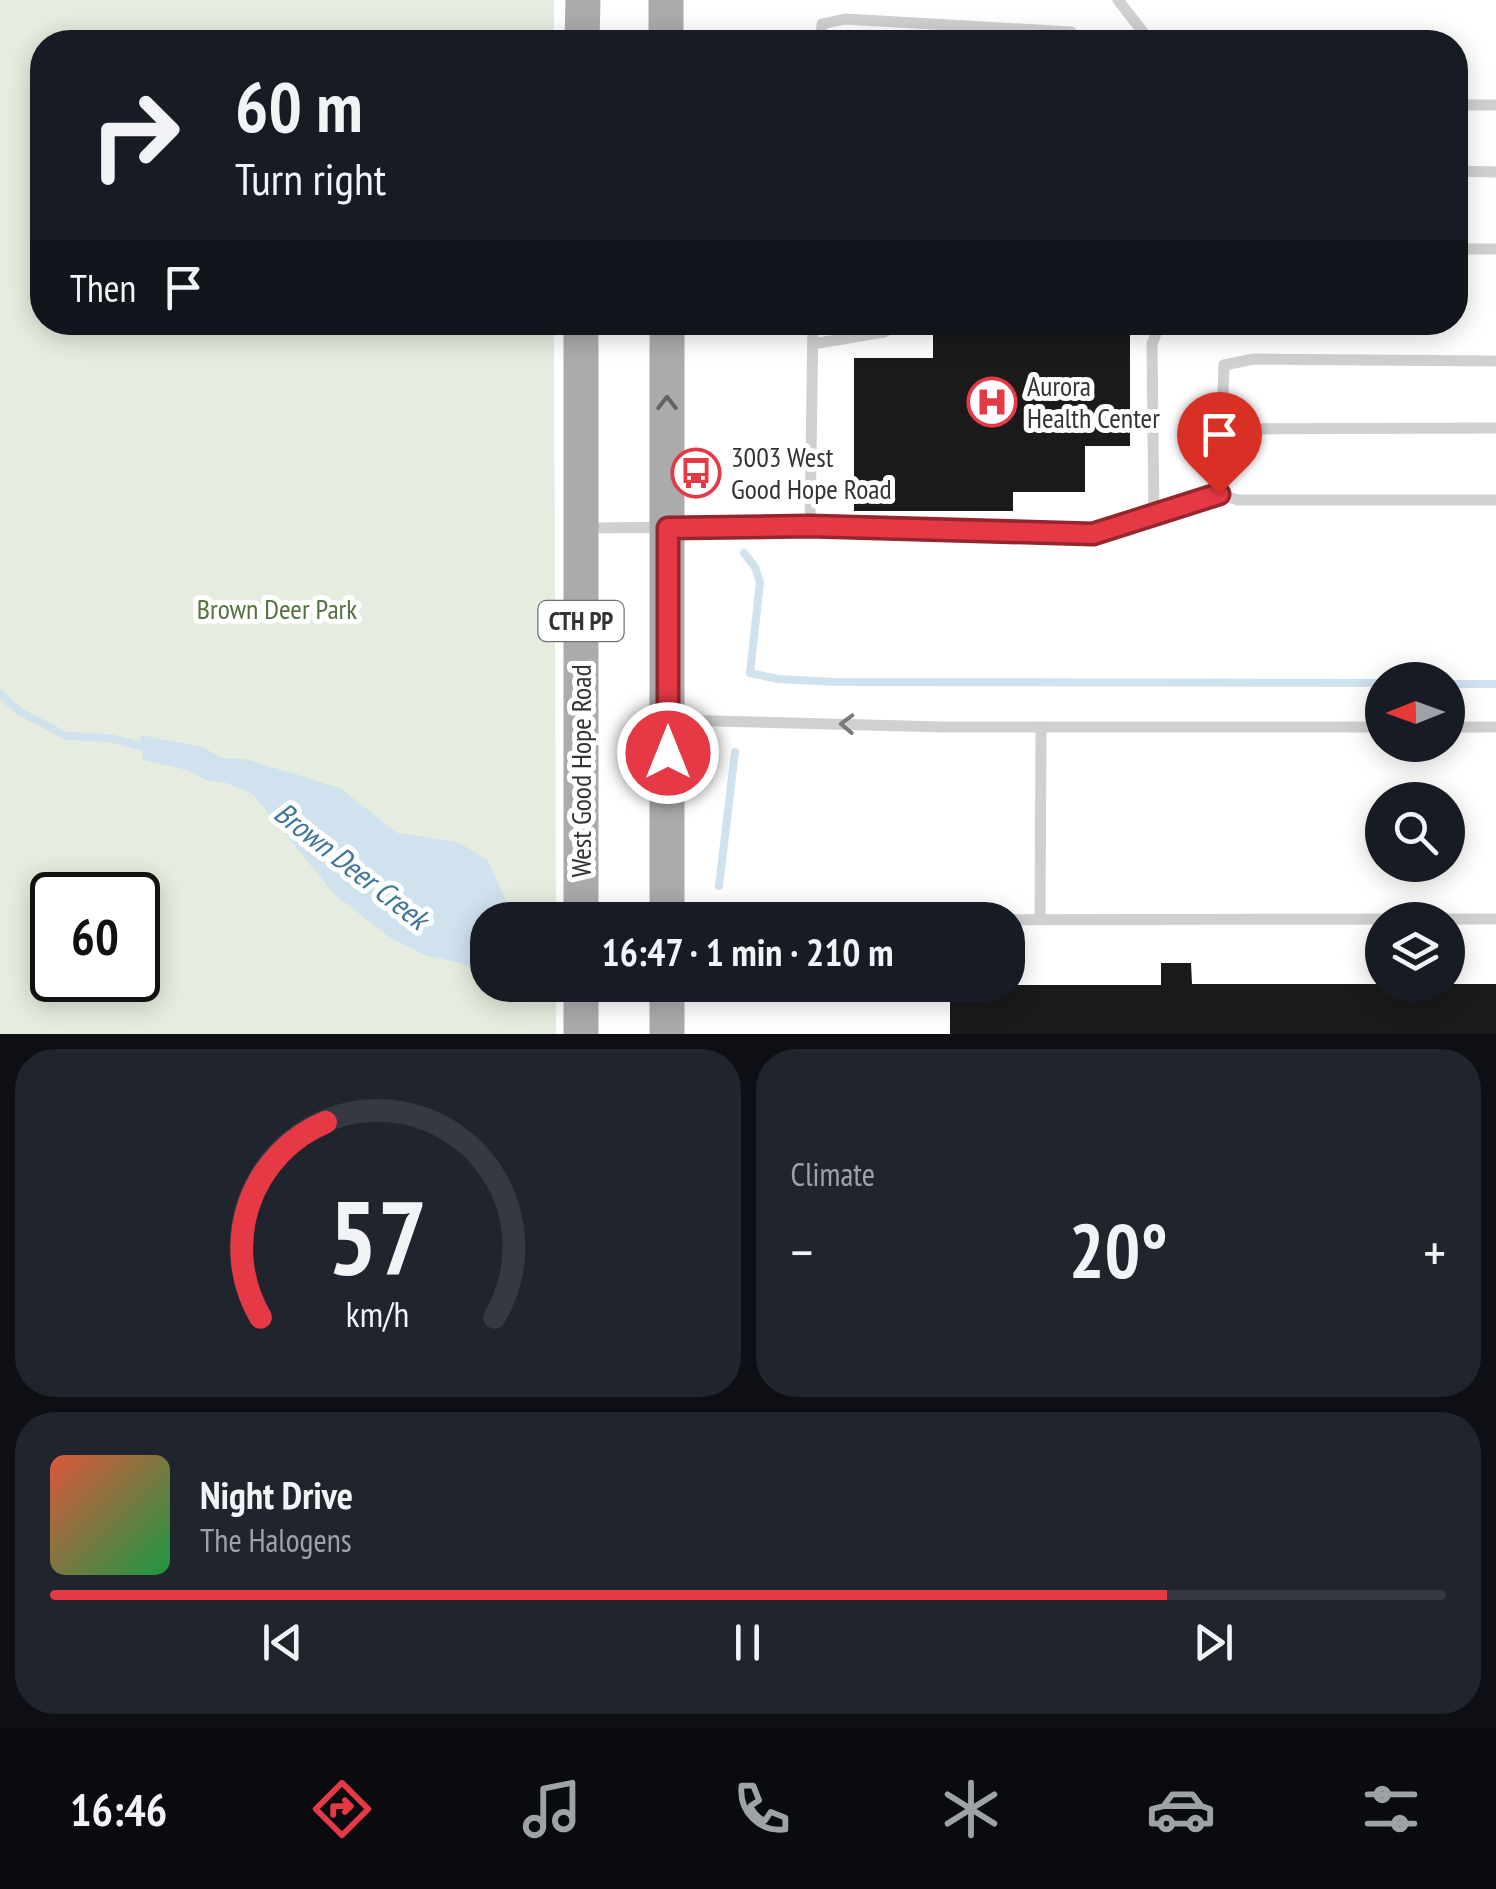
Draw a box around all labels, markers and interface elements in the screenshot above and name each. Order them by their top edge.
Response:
text: 60 m [235,61,363,151]
icon: right [70,70,200,200]
text: Turn right [235,149,386,207]
icon: arrive [156,260,211,315]
text: Then [70,263,136,312]
place label: Aurora Health Center [1027,367,1160,436]
hospital icon: Aurora Health Center [966,376,1018,428]
pin [1177,392,1262,495]
one-way arrow [656,394,678,410]
icon: arrive [1192,407,1247,462]
place label: 3003 West Good Hope Road [731,438,892,507]
bus stop icon: 3003 West Good Hope Road [670,447,722,499]
park label: Brown Deer Park [197,590,357,627]
road number: CTH PP [538,601,624,641]
north arrow [1365,662,1465,762]
map controls [1365,662,1465,1002]
street label: West Good Hope Road [562,664,599,878]
position arrow [616,701,720,805]
one-way arrow [838,714,854,735]
button: search [1365,782,1465,882]
water label: Brown Deer Creek [267,793,439,939]
speed limit sign: 60 [30,872,160,1002]
button: layers [1365,902,1465,1002]
text: 16:47 · 1 min · 210 m [601,927,894,976]
text: Climate [791,1153,875,1195]
text: 57 [328,1169,427,1304]
text: 20° [1069,1202,1168,1299]
text: − [791,1216,813,1287]
text: + [1423,1216,1446,1287]
text: km/h [346,1291,409,1337]
text: Night Drive [200,1470,353,1519]
text: The Halogens [200,1519,352,1561]
icon: previous [255,1615,310,1670]
icon: pause [720,1615,775,1670]
icon: next [1186,1615,1241,1670]
icon: directions [307,1774,377,1844]
icon: music [517,1774,587,1844]
icon: phone [727,1774,797,1844]
icon: climate [936,1774,1006,1844]
icon: car [1146,1774,1216,1844]
icon: filters [1356,1774,1426,1844]
text: 16:46 [70,1780,167,1838]

